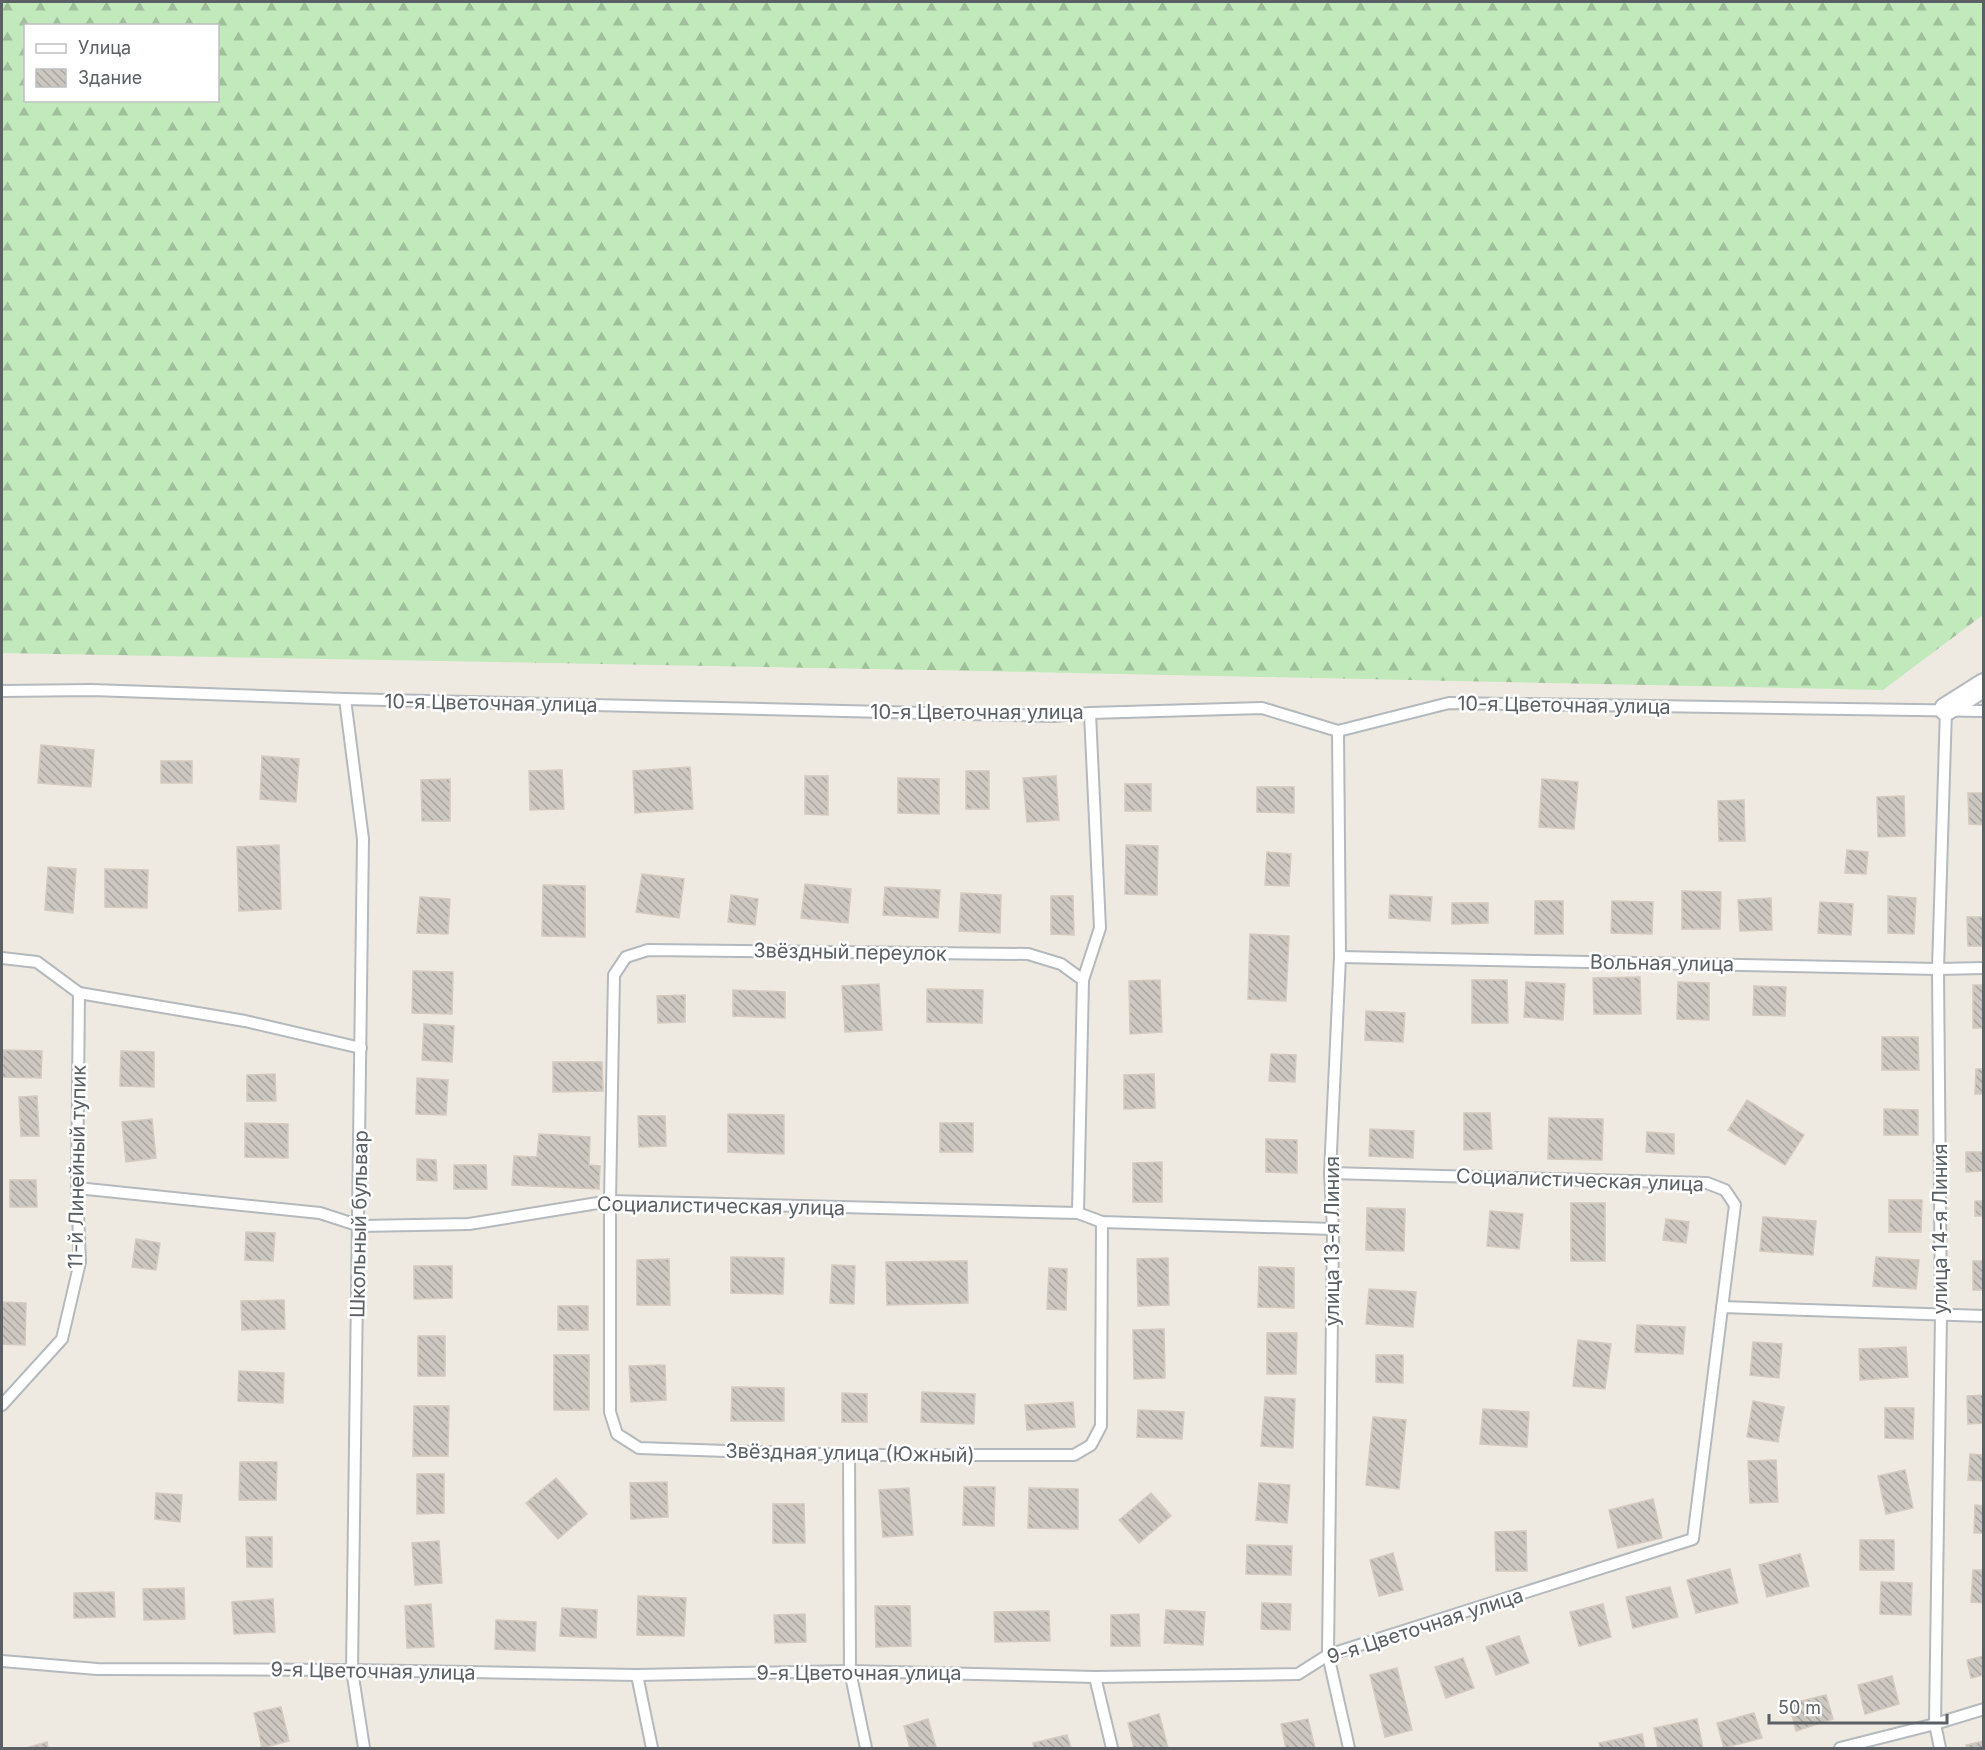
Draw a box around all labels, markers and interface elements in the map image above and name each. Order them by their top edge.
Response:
legend [24,24,219,102]
text: Улица [78,37,131,58]
text: Здание [78,67,142,88]
street label: 10-я Цветочная улица [384,689,598,717]
street label: 10-я Цветочная улица [1457,691,1671,719]
street label: 10-я Цветочная улица [870,700,1084,724]
street label: Звёздный переулок [753,938,947,966]
street label: Вольная улица [1590,950,1734,976]
street label: 11-й Линейный тупик [63,1064,91,1269]
street label: Школьный бульвар [345,1130,373,1318]
street label: улица 14-я Линия [1928,1144,1952,1314]
street label: улица 13-я Линия [1320,1156,1344,1326]
street label: Социалистическая улица [1456,1164,1704,1196]
street label: Социалистическая улица [597,1192,845,1220]
street label: Звёздная улица (Южный) [725,1439,975,1467]
street label: 9-я Цветочная улица [1324,1583,1526,1669]
street label: 9-я Цветочная улица [270,1657,476,1685]
street label: 9-я Цветочная улица [756,1661,962,1685]
scale bar [1769,1687,1948,1725]
text: 50 m [1778,1697,1821,1718]

